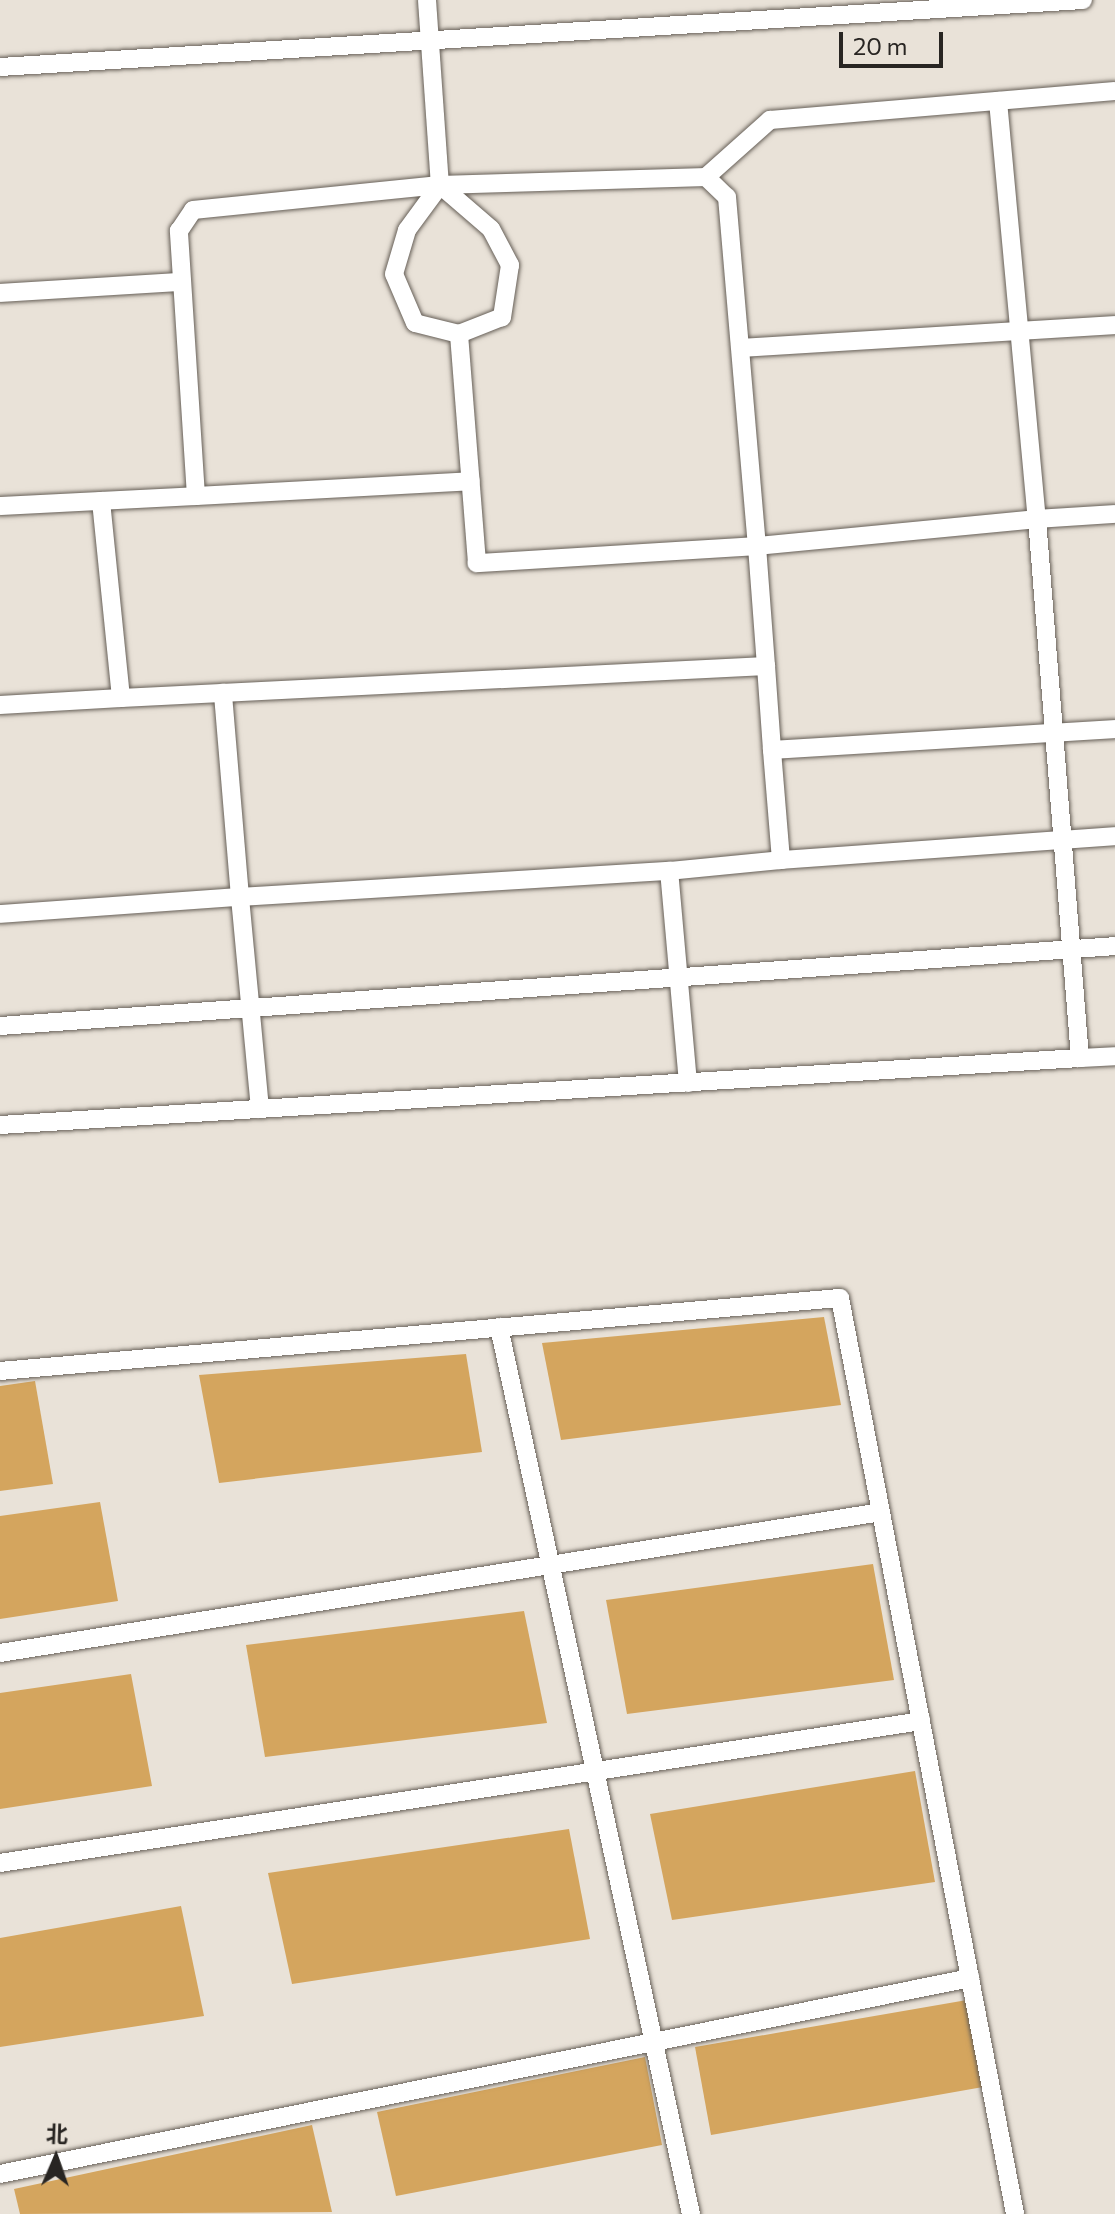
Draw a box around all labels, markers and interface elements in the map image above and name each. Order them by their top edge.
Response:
scale bar [843,16,947,66]
text: 20 m [853,31,907,60]
north arrow [16,2118,96,2198]
text: 北 [45,2120,68,2147]

